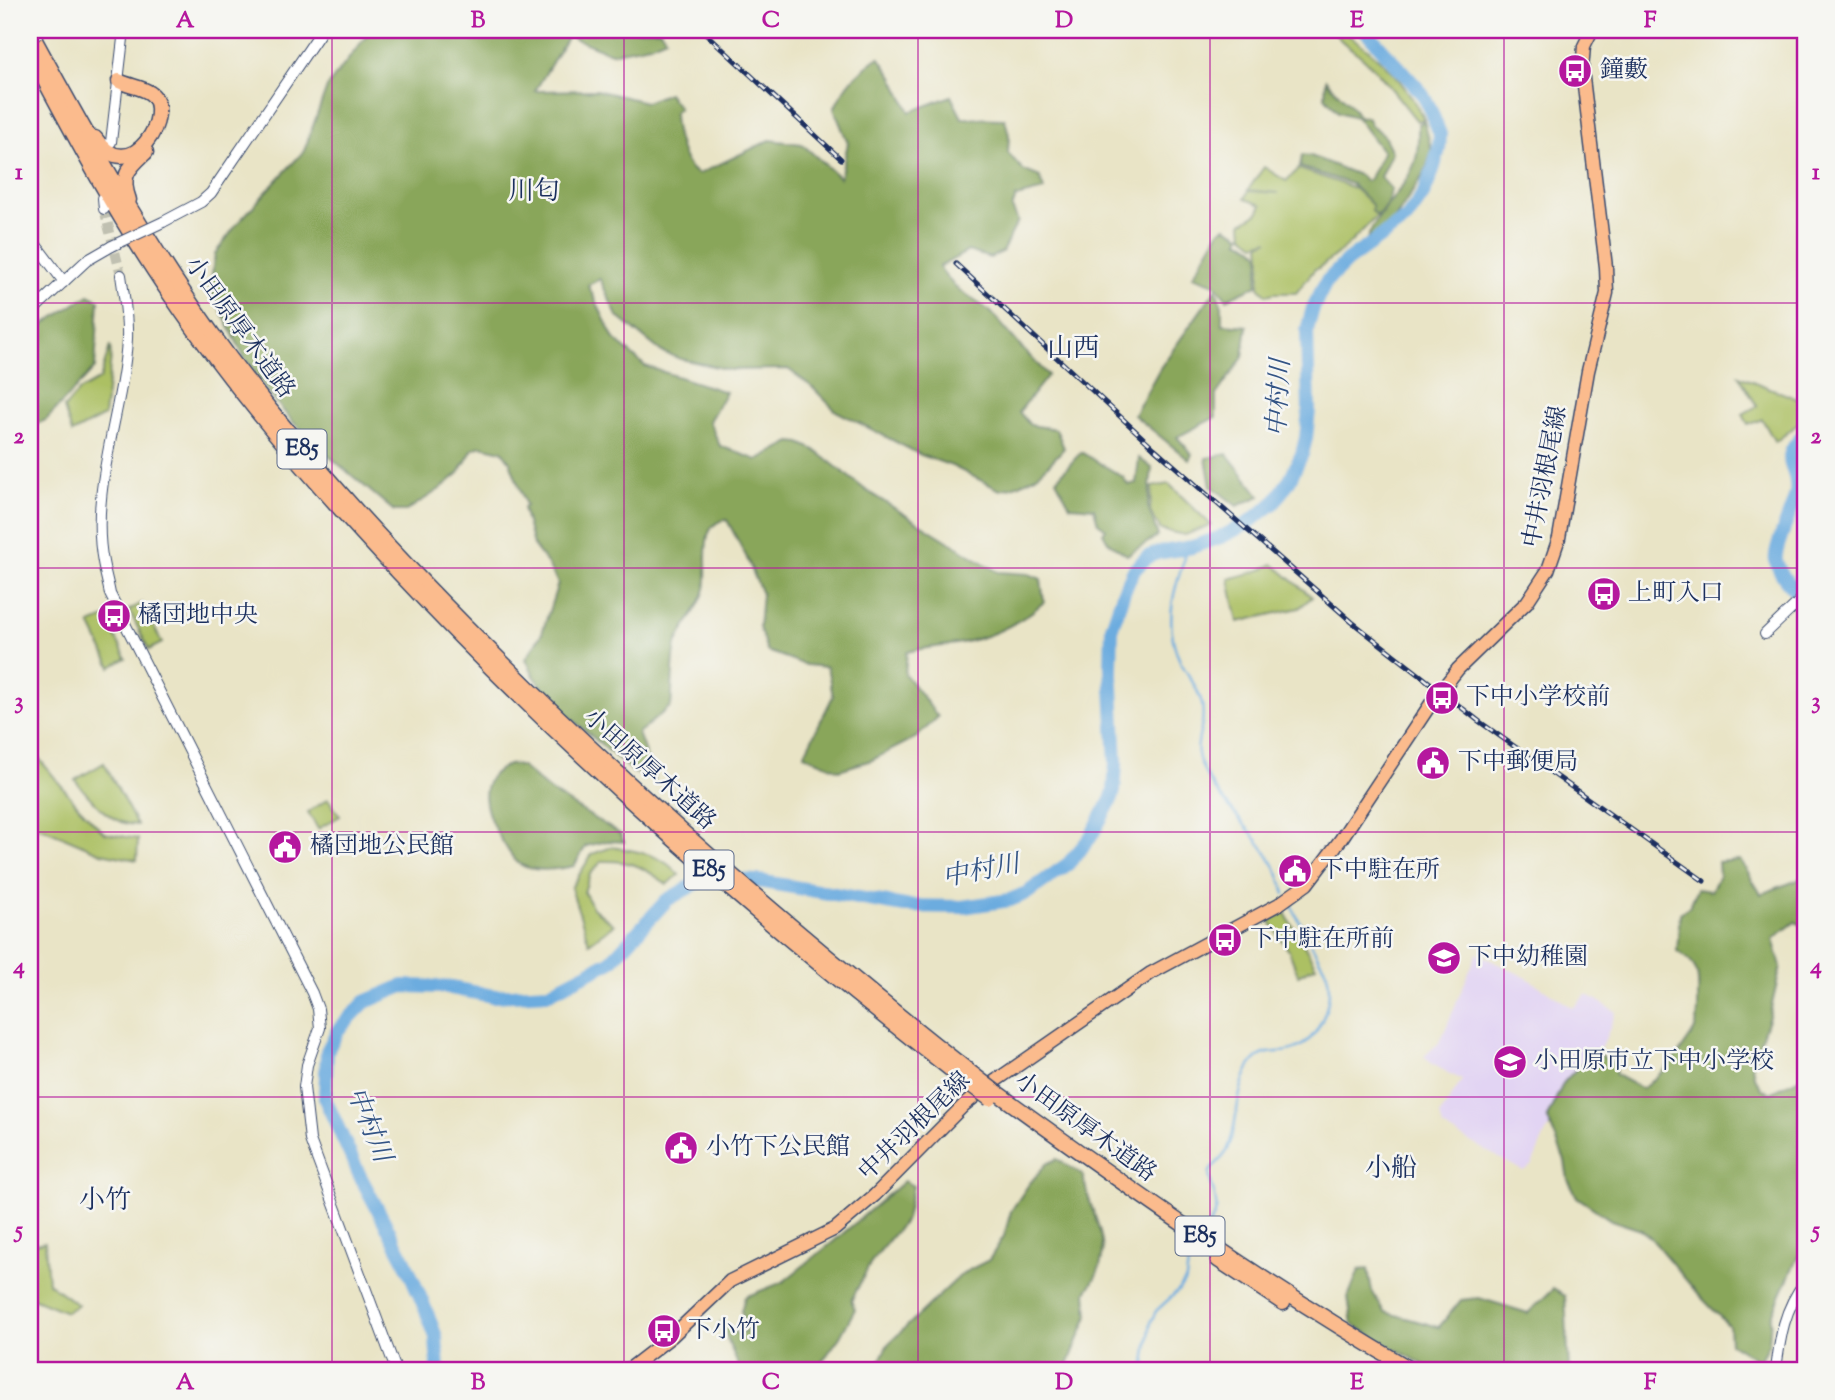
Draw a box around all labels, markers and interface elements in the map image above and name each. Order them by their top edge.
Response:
text: A [176,5,195,38]
text: B [471,5,486,38]
text: C [762,5,780,38]
text: D [1055,5,1073,38]
text: E [1350,5,1364,38]
text: F [1644,5,1657,38]
bus stop icon: 鐘藪 [1556,52,1594,90]
place label: 鐘藪 [1600,54,1648,88]
text: 1 [15,157,23,190]
text: 1 [1812,157,1820,190]
district label: 川匂 [508,174,560,211]
street label: 小田原厚木道路 [176,250,302,406]
district label: 山西 [1047,331,1099,368]
water label: 中村川 [1259,355,1301,438]
street label: 中井羽根尾線 [1516,403,1576,551]
text: 2 [14,421,25,454]
text: 2 [1811,421,1822,454]
road number: E85 [278,430,326,468]
bus stop icon: 上町入口 [1585,575,1623,613]
place label: 上町入口 [1628,577,1724,611]
bus stop icon: 橘団地中央 [95,597,133,635]
place label: 橘団地中央 [138,599,258,633]
bus stop icon: 下中小学校前 [1423,679,1461,717]
place label: 下中小学校前 [1466,681,1610,715]
text: 3 [14,686,24,719]
text: 3 [1811,686,1821,719]
street label: 小田原厚木道路 [575,701,723,839]
public building icon: 下中郵便局 [1414,744,1452,782]
place label: 下中郵便局 [1458,746,1578,780]
public building icon: 橘団地公民館 [266,828,304,866]
place label: 橘団地公民館 [310,830,454,864]
water label: 中村川 [939,846,1026,898]
road number: E85 [684,850,734,890]
public building icon: 下中駐在所 [1276,852,1314,890]
place label: 下中駐在所 [1320,854,1440,888]
bus stop icon: 下中駐在所前 [1206,921,1244,959]
place label: 下中駐在所前 [1250,923,1394,957]
school or university icon: 下中幼稚園 [1425,939,1463,977]
place label: 下中幼稚園 [1468,941,1588,975]
text: 4 [12,951,25,984]
text: 4 [1809,951,1822,984]
school or university icon: 小田原市立下中小学校 [1491,1043,1529,1081]
place label: 小田原市立下中小学校 [1534,1045,1774,1079]
street label: 中井羽根尾線 [851,1065,979,1189]
street label: 小田原厚木道路 [1007,1065,1163,1191]
water label: 中村川 [336,1082,401,1171]
public building icon: 小竹下公民館 [662,1129,700,1167]
place label: 小竹下公民館 [706,1131,850,1165]
district label: 小船 [1365,1151,1417,1188]
district label: 小竹 [79,1183,131,1220]
text: 5 [13,1215,23,1248]
text: 5 [1810,1215,1820,1248]
road number: E85 [1176,1217,1224,1256]
bus stop icon: 下小竹 [645,1312,683,1350]
place label: 下小竹 [688,1314,760,1348]
text: A [176,1367,195,1400]
text: B [471,1367,486,1400]
text: C [762,1367,780,1400]
text: D [1055,1367,1073,1400]
text: E [1350,1367,1364,1400]
text: F [1644,1367,1657,1400]

